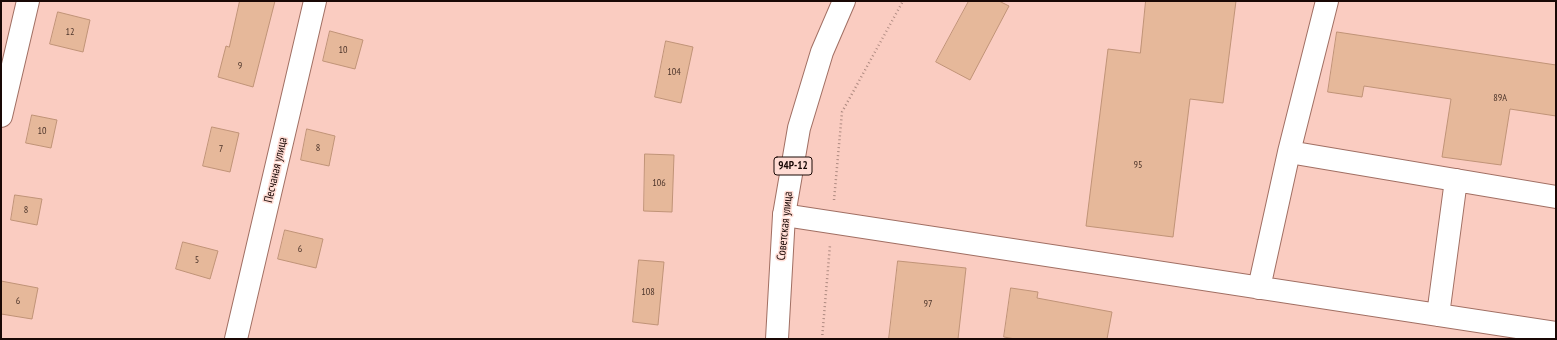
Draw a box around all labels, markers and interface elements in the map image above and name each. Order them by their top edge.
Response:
house number: 12 [66,26,74,38]
house number: 10 [339,44,347,56]
house number: 9 [238,60,242,72]
house number: 104 [667,66,681,78]
house number: 89А [1493,92,1507,104]
house number: 10 [38,125,46,137]
street label: Песчаная улица [261,136,291,204]
house number: 8 [316,142,320,154]
house number: 7 [219,143,223,155]
road number: 94Р-12 [774,157,812,175]
house number: 95 [1134,159,1142,171]
house number: 106 [652,177,666,189]
street label: Советская улица [774,191,796,261]
house number: 8 [24,204,28,216]
house number: 6 [298,243,302,255]
house number: 5 [195,254,199,266]
house number: 108 [641,286,655,298]
house number: 6 [16,295,20,307]
house number: 97 [924,298,932,310]

